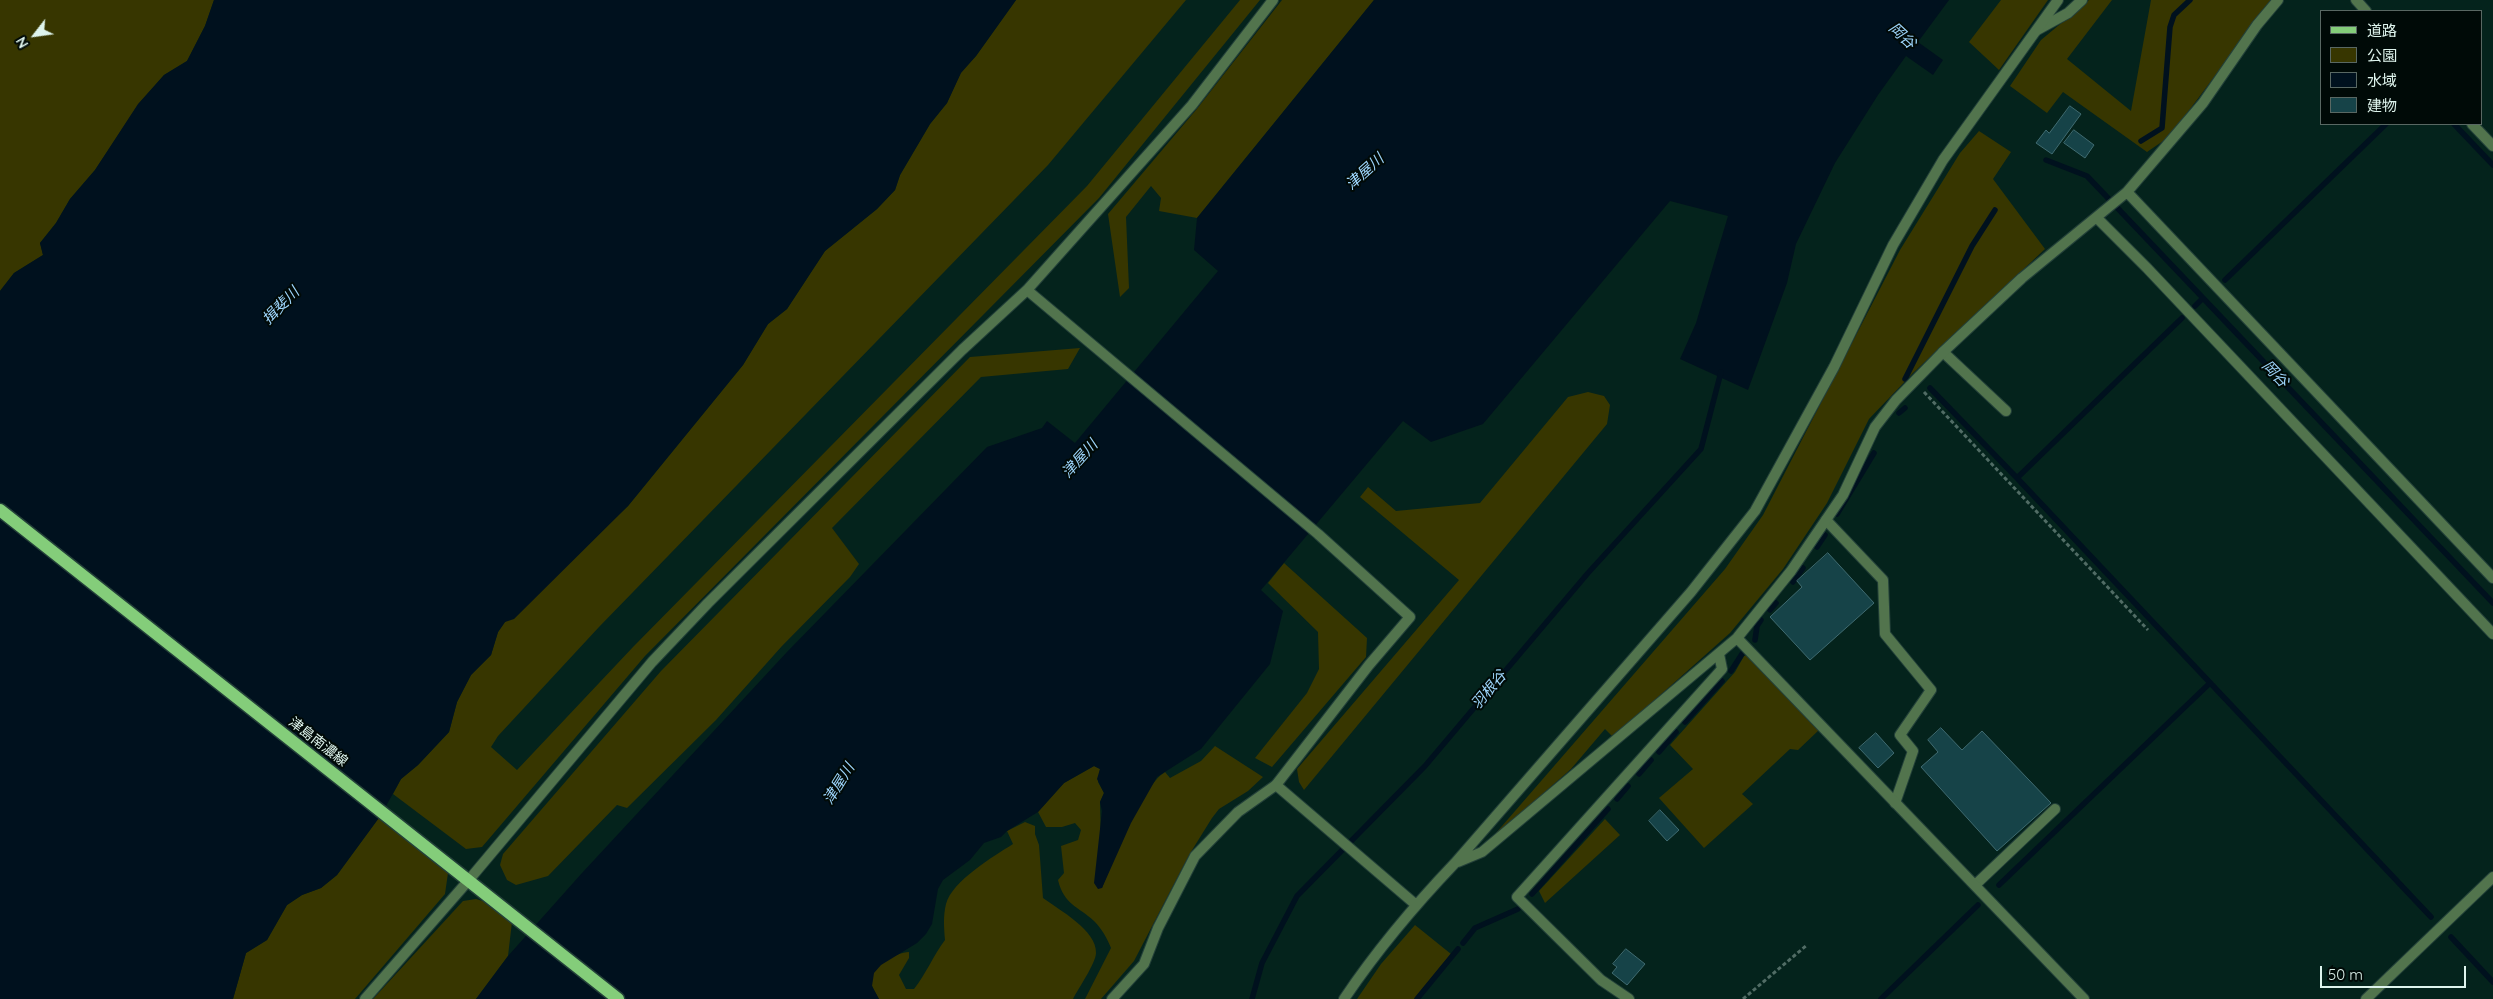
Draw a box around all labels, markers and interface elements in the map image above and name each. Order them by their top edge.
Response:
north arrow [10,10,60,60]
legend [2320,10,2483,125]
water label: 岡谷 [1885,19,1919,53]
text: 道路 [2367,21,2397,40]
text: N [12,34,32,51]
text: 公園 [2367,46,2397,65]
text: 水域 [2367,71,2397,90]
text: 建物 [2367,96,2397,115]
water label: 津屋川 [1342,150,1388,194]
water label: 揖斐川 [259,284,303,328]
water label: 岡谷 [2258,357,2292,391]
water label: 津屋川 [1058,436,1102,482]
water label: 羽根谷 [1468,667,1510,713]
street label: 津島南濃線 [285,714,351,770]
water label: 津屋川 [819,760,859,808]
scale bar [2323,956,2469,988]
text: 50 m [2328,965,2363,984]

